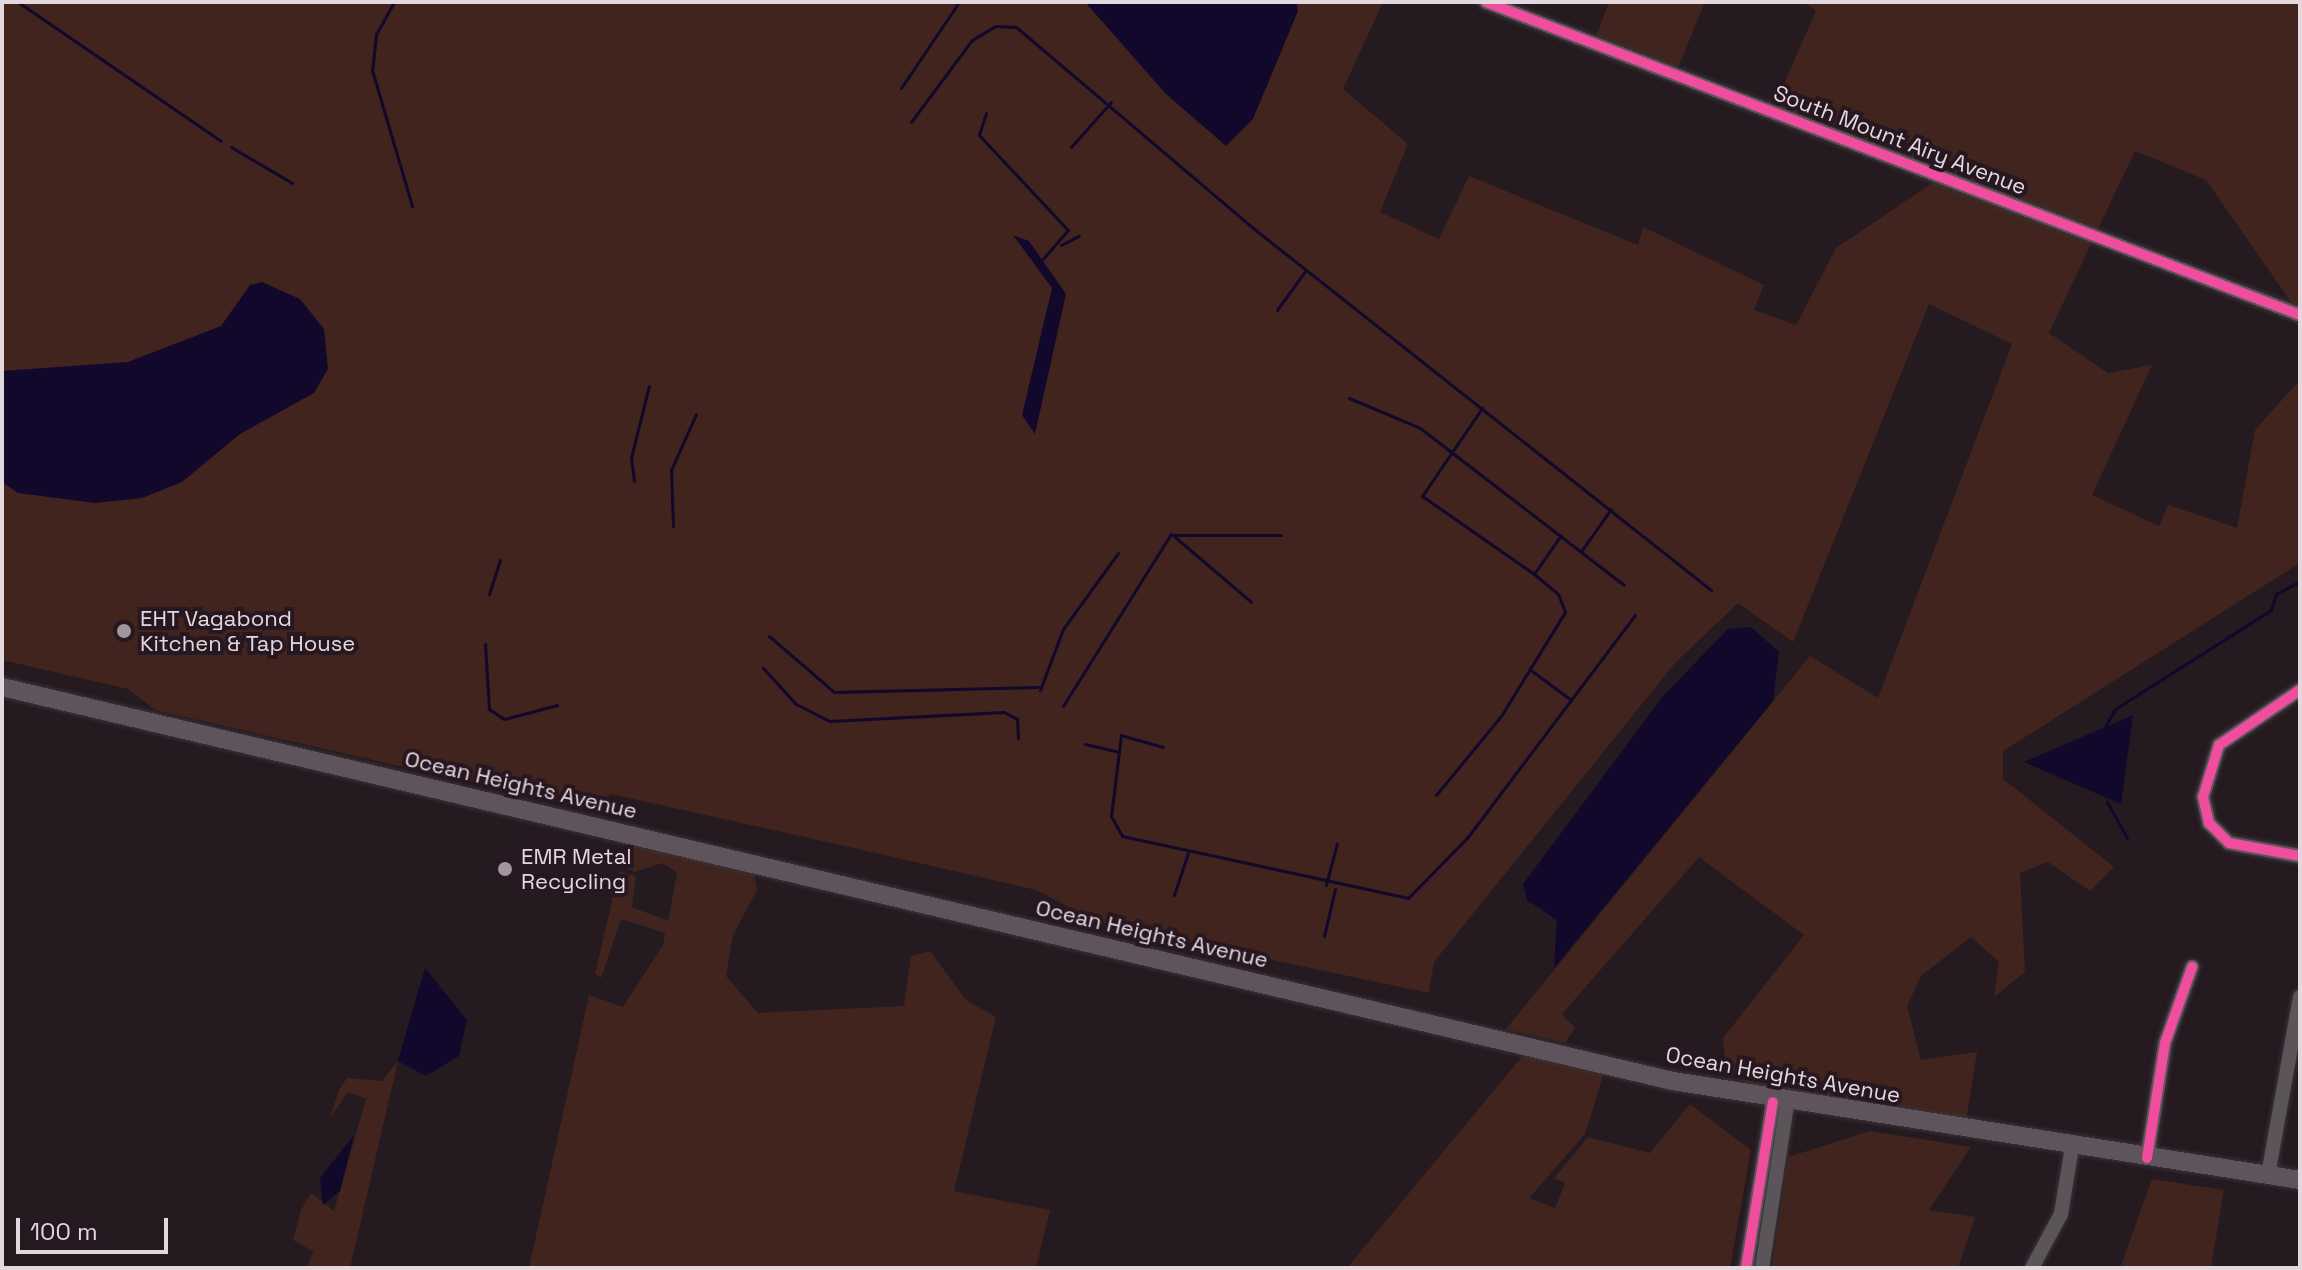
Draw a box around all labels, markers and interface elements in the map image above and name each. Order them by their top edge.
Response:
street label: South Mount Airy Avenue [1770,79,2030,201]
place label: EHT Vagabond Kitchen & Tap House [140,605,356,656]
marker: EHT Vagabond Kitchen & Tap House [115,622,133,640]
street label: Ocean Heights Avenue [402,745,640,825]
place label: EMR Metal Recycling [521,843,632,894]
marker: EMR Metal Recycling [496,860,514,878]
street label: Ocean Heights Avenue [1033,894,1271,974]
street label: Ocean Heights Avenue [1664,1041,1902,1109]
scale bar [20,1202,172,1252]
text: 100 m [30,1216,98,1247]

